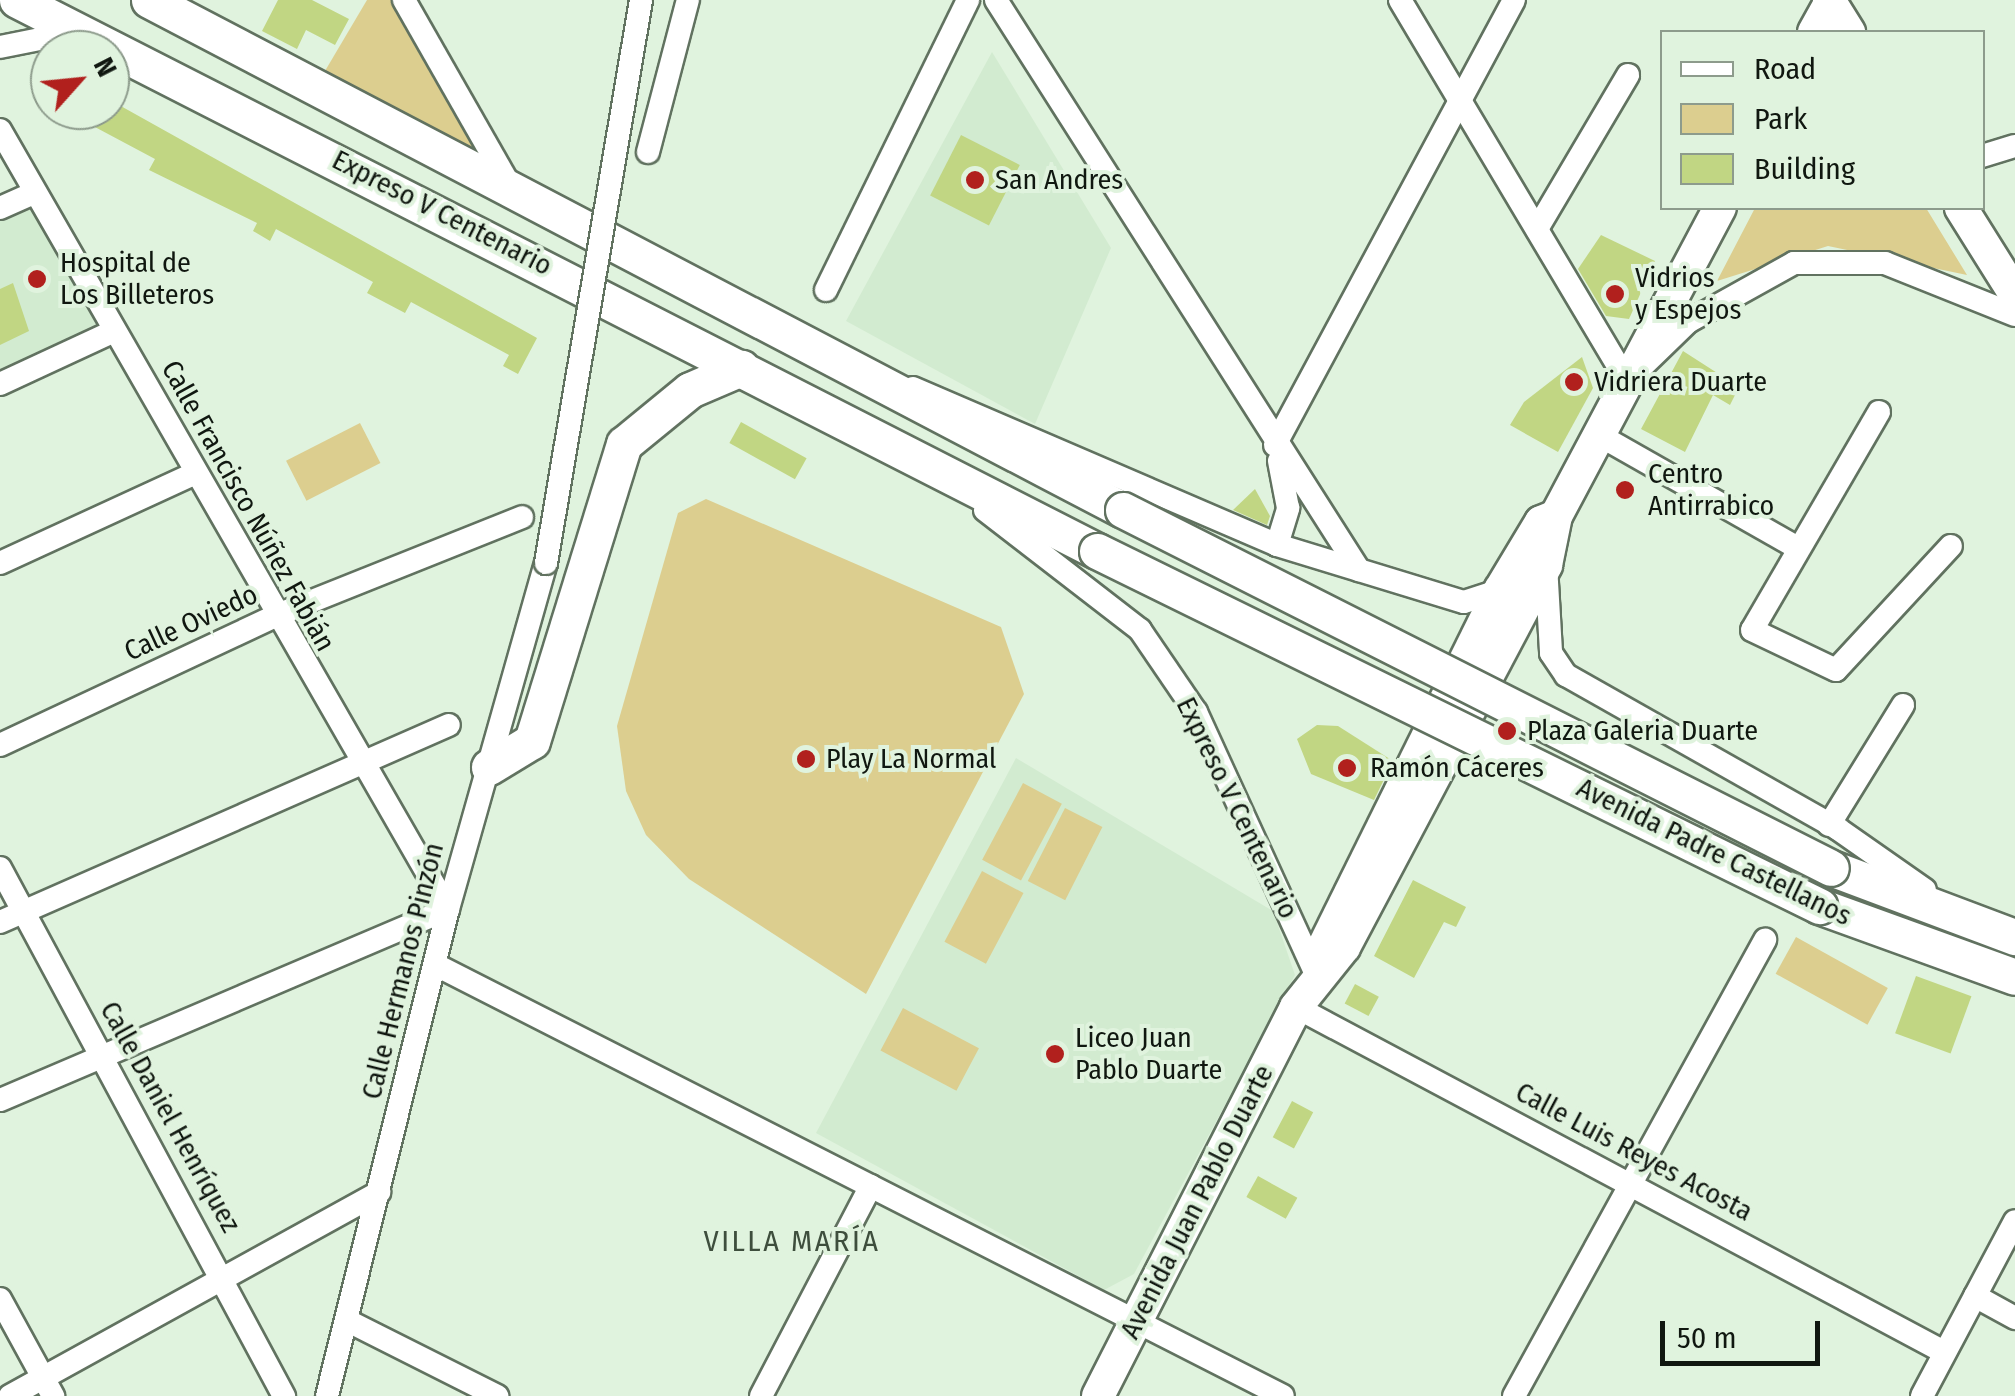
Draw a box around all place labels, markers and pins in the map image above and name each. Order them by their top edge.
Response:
place label: San Andres [995,163,1123,197]
marker: San Andres [964,169,986,191]
place label: Hospital de Los Billeteros [60,246,214,312]
place label: Vidrios y Espejos [1635,261,1741,327]
marker: Hospital de Los Billeteros [24,266,50,292]
marker: Vidrios y Espejos [1604,283,1626,305]
place label: Vidriera Duarte [1594,365,1767,399]
marker: Vidriera Duarte [1563,371,1585,393]
place label: Centro Antirrabico [1648,457,1774,523]
marker: Centro Antirrabico [1612,477,1638,503]
place label: Plaza Galeria Duarte [1527,714,1758,748]
marker: Plaza Galeria Duarte [1496,720,1518,742]
place label: Play La Normal [826,742,996,776]
marker: Play La Normal [795,748,817,770]
place label: Ramón Cáceres [1370,751,1544,785]
marker: Ramón Cáceres [1334,755,1360,781]
place label: Liceo Juan Pablo Duarte [1075,1021,1222,1087]
marker: Liceo Juan Pablo Duarte [1044,1043,1066,1065]

